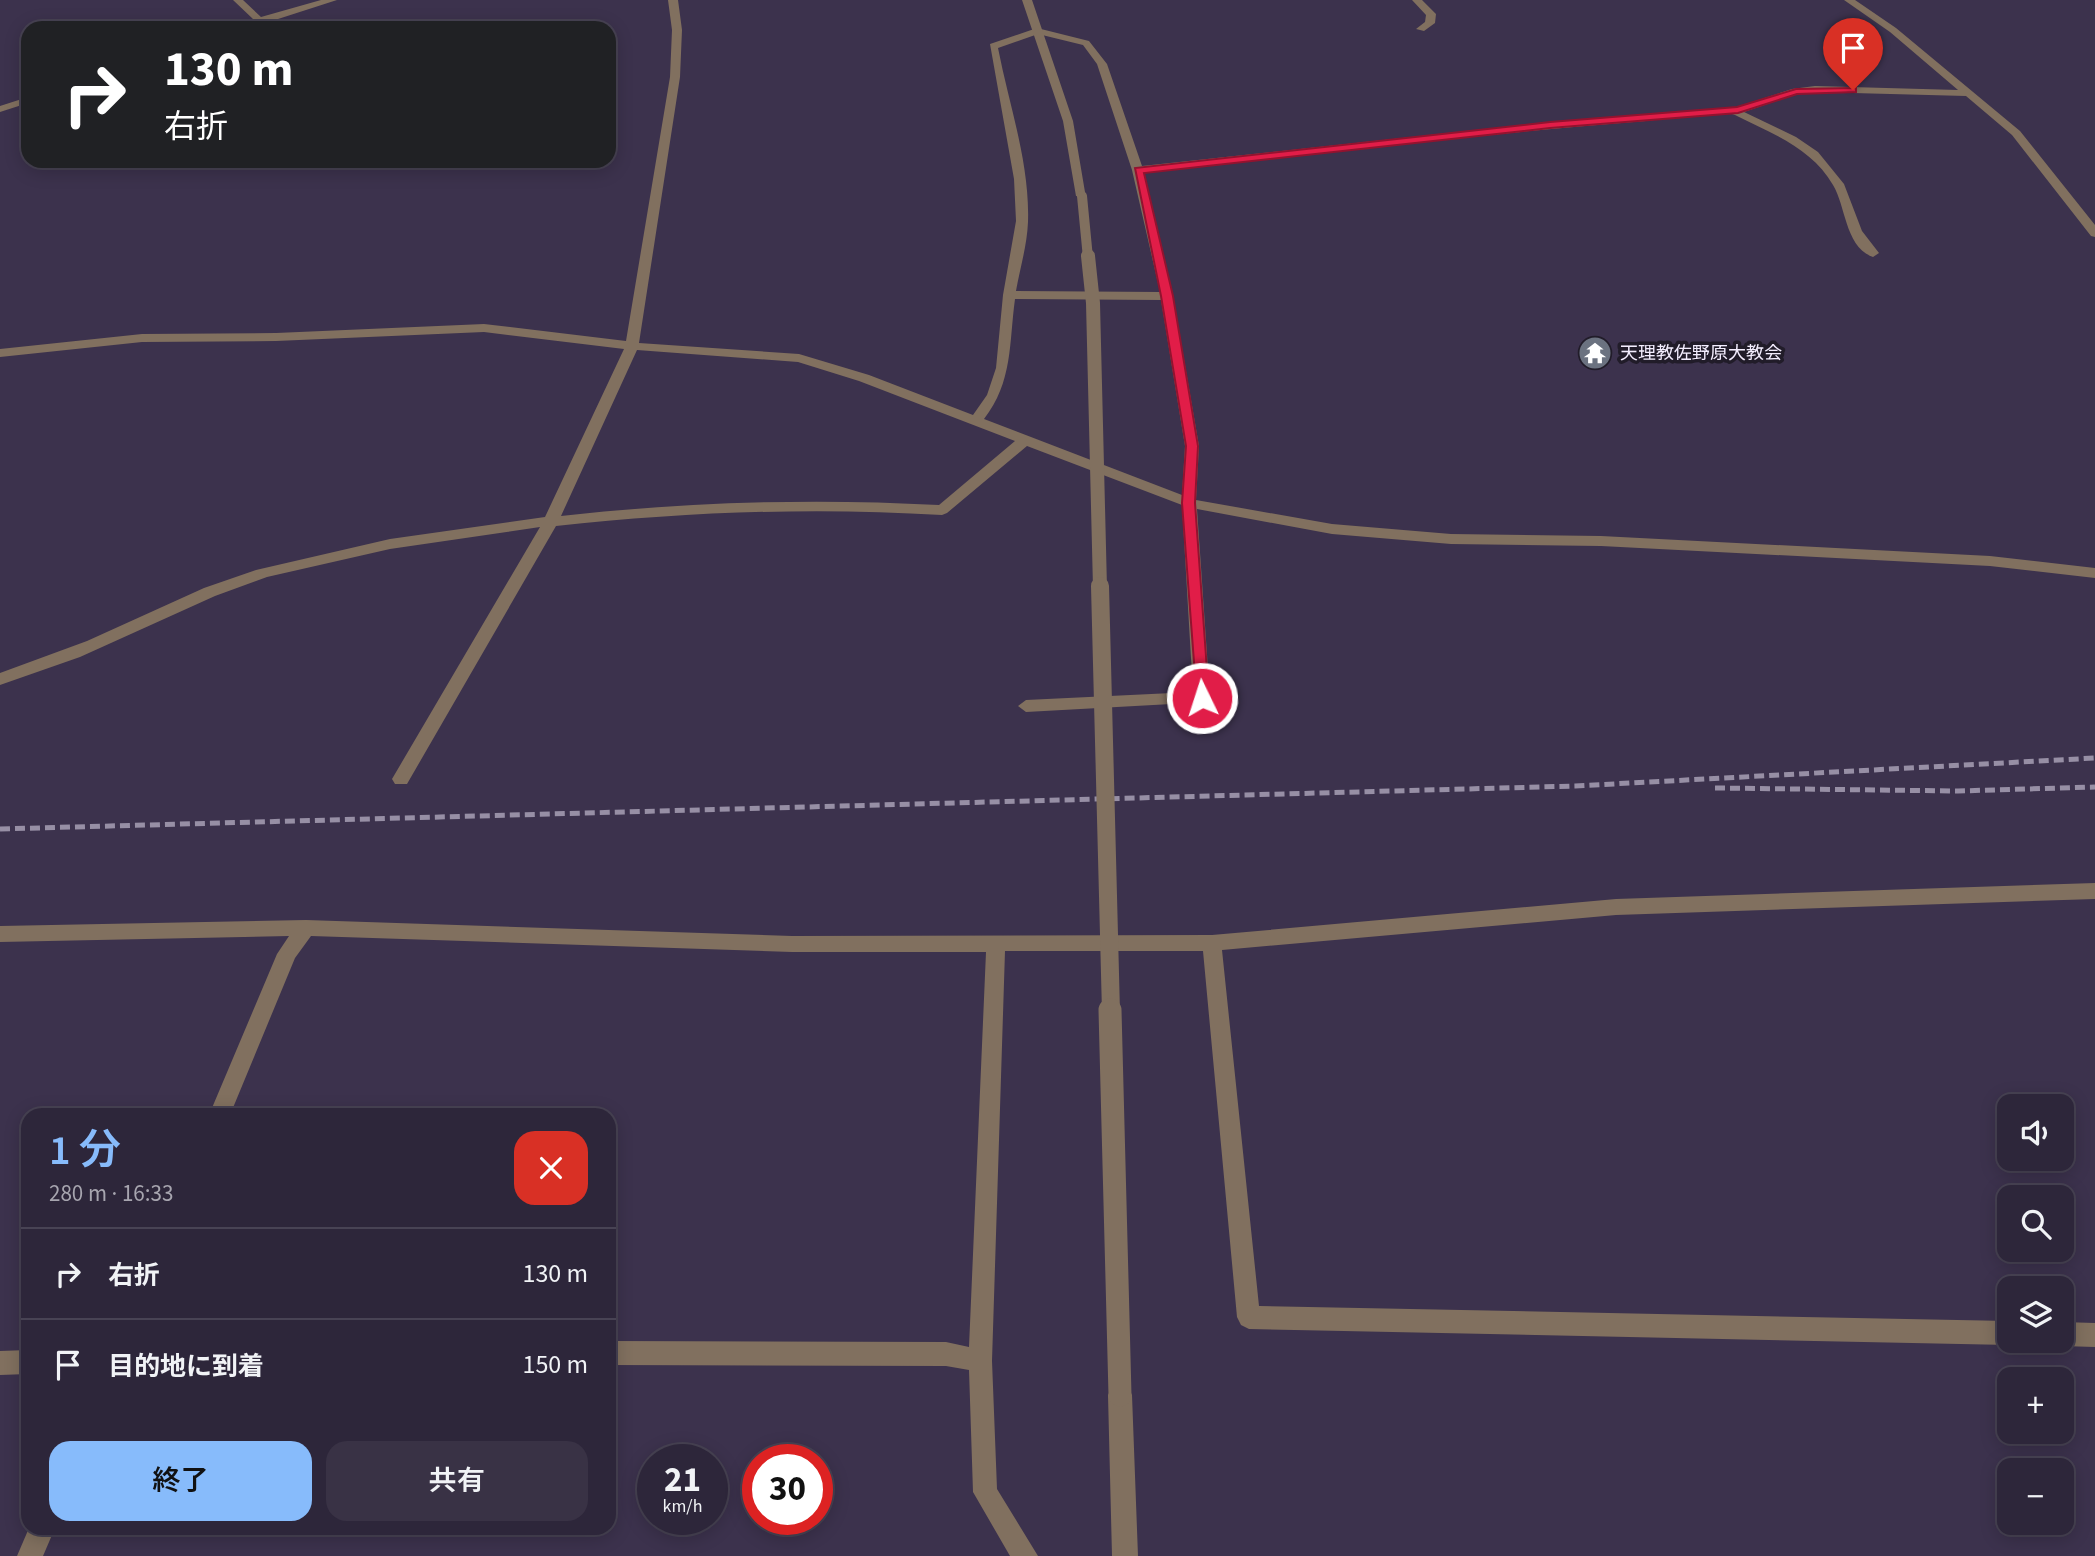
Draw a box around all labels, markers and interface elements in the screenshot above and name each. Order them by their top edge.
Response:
pin [1823,18,1883,90]
icon: arrive [1834,29,1872,67]
text: 130 m [164,35,293,105]
icon: right [49,49,140,140]
text: 右折 [164,104,228,150]
temple icon: 天理教佐野原大教会 [1576,334,1614,372]
place label: 天理教佐野原大教会 [1620,341,1782,366]
position arrow [1165,661,1239,735]
map controls [1997,1094,2074,1535]
button: sound [1997,1094,2074,1171]
text: 1 分 [49,1121,121,1181]
button: close [514,1131,588,1205]
text: 280 m · 16:33 [49,1177,173,1210]
button: search [1997,1185,2074,1262]
icon: right [49,1255,87,1293]
text: 130 m [522,1255,588,1292]
text: 右折 [108,1257,160,1294]
button: layers [1997,1276,2074,1353]
icon: arrive [49,1346,87,1384]
text: 150 m [522,1346,588,1383]
text: 目的地に到着 [108,1348,264,1385]
button: + [1997,1367,2074,1444]
button: 終了 [49,1441,312,1521]
button: 共有 [326,1441,588,1521]
speed limit sign: 30 [742,1444,833,1535]
text: 21 [664,1455,701,1505]
button: − [1997,1458,2074,1535]
text: km/h [663,1494,702,1519]

